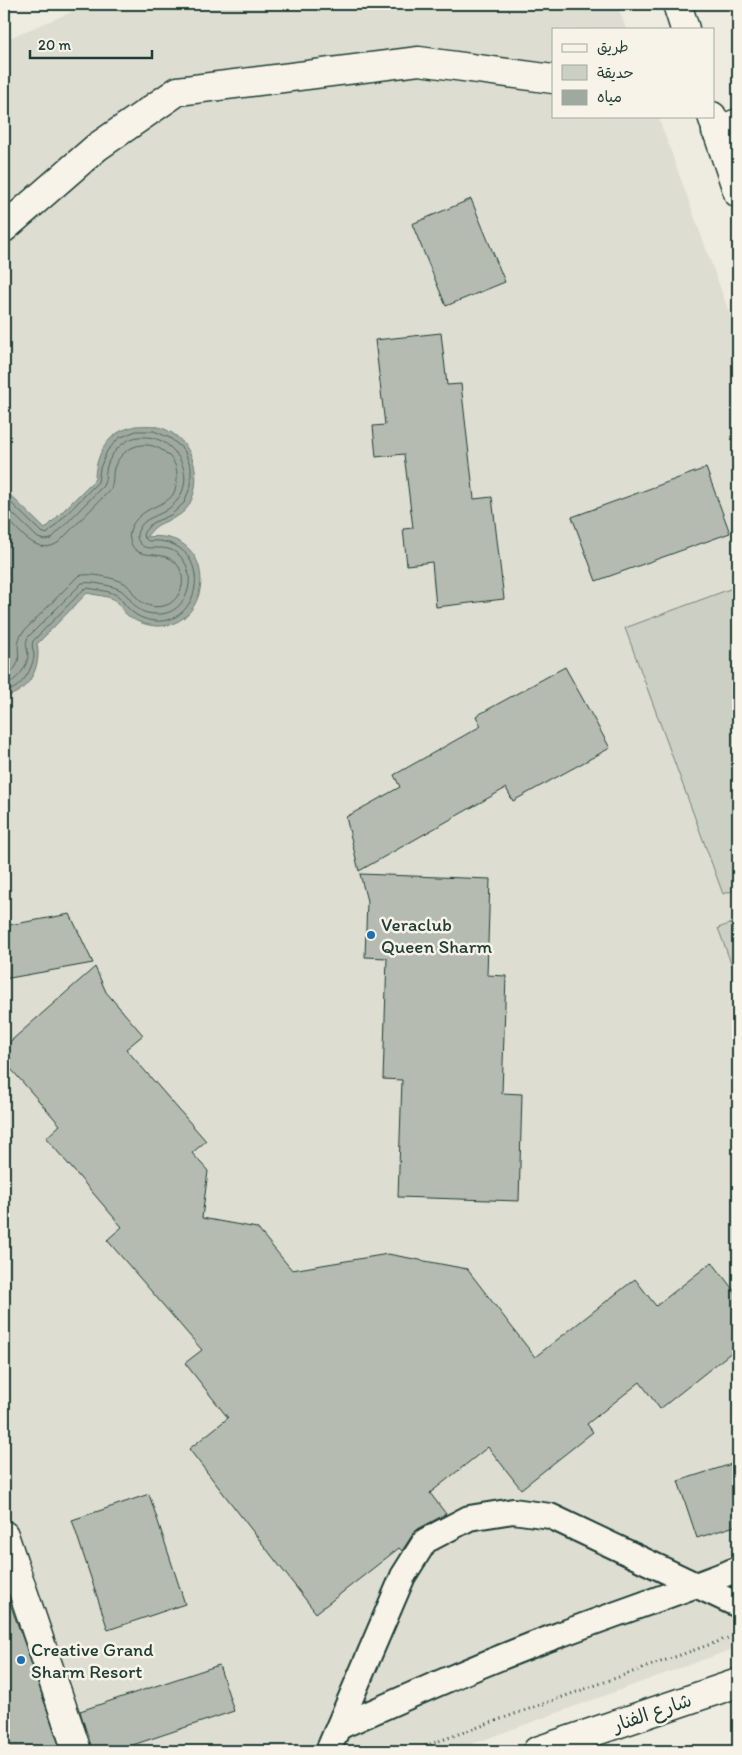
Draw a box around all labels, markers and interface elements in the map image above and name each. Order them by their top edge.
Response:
scale bar [30,28,152,60]
legend [552,28,714,118]
text: 20 m [38,36,72,54]
text: طريق [597,38,629,56]
text: حديقة [597,64,634,82]
text: مياه [597,88,622,106]
place label: Veraclub Queen Sharm [381,913,492,958]
marker: Veraclub Queen Sharm [365,929,377,941]
place label: Creative Grand Sharm Resort [31,1638,154,1683]
marker: Creative Grand Sharm Resort [15,1654,27,1666]
street label: شارع الفنار [608,1688,695,1739]

